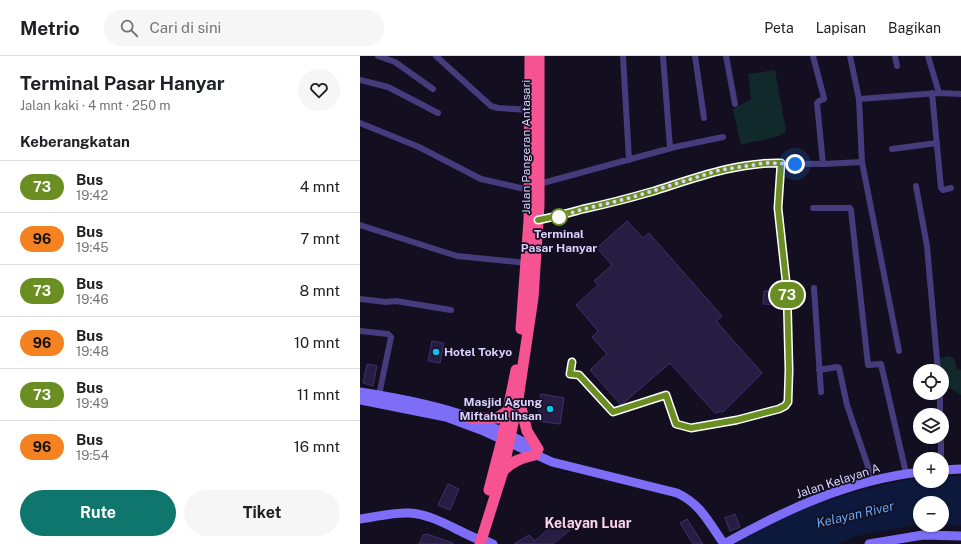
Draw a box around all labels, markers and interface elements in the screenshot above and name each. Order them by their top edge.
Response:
search box [104,10,384,46]
text: Metrio [20,17,80,39]
icon: search [118,17,140,39]
text: Cari di sini [150,19,221,36]
text: Peta [764,20,794,36]
text: Lapisan [816,20,866,36]
text: Bagikan [888,20,941,36]
button: heart [298,69,340,111]
text: Terminal Pasar Hanyar [20,72,225,94]
street label: Jalan Pangeran Antasari [519,80,533,214]
text: Jalan kaki · 4 mnt · 250 m [20,98,171,113]
text: Keberangkatan [20,133,130,150]
your location [785,154,805,174]
text: Bus [76,171,103,188]
text: 4 mnt [300,178,340,195]
text: 73 [33,179,51,195]
text: 19:42 [76,188,108,203]
marker: Terminal Pasar Hanyar [550,208,568,226]
text: Bus [76,223,103,240]
place label: Terminal Pasar Hanyar [521,227,597,255]
text: 7 mnt [300,230,340,247]
text: 96 [33,231,51,247]
text: 19:45 [76,240,109,255]
text: Bus [76,275,103,292]
text: 8 mnt [300,282,340,299]
line badge: 73 [769,282,805,308]
text: 73 [33,283,51,299]
text: 73 [778,287,796,303]
text: 19:46 [76,292,109,307]
text: Bus [76,327,103,344]
text: 10 mnt [294,334,340,351]
text: 96 [33,335,51,351]
text: 19:48 [76,344,109,359]
place label: Hotel Tokyo [444,345,512,359]
marker: Hotel Tokyo [431,347,441,357]
map controls [913,364,949,532]
button: locate [913,364,949,400]
text: Bus [76,379,103,396]
text: 11 mnt [297,386,340,403]
text: 73 [33,387,51,403]
place label: Masjid Agung Miftahul Ihsan [459,395,542,423]
text: 19:49 [76,396,109,411]
marker: Masjid Agung Miftahul Ihsan [545,404,555,414]
button: layers [913,408,949,444]
text: Bus [76,431,103,448]
text: 16 mnt [294,438,340,455]
text: 96 [33,439,51,455]
text: 19:54 [76,448,109,463]
button: + [913,452,949,488]
street label: Jalan Kelayan A [794,461,882,501]
button: Rute [20,490,176,536]
button: Tiket [184,490,340,536]
button: − [913,496,949,532]
water label: Kelayan River [815,498,895,531]
district label: Kelayan Luar [544,515,632,531]

